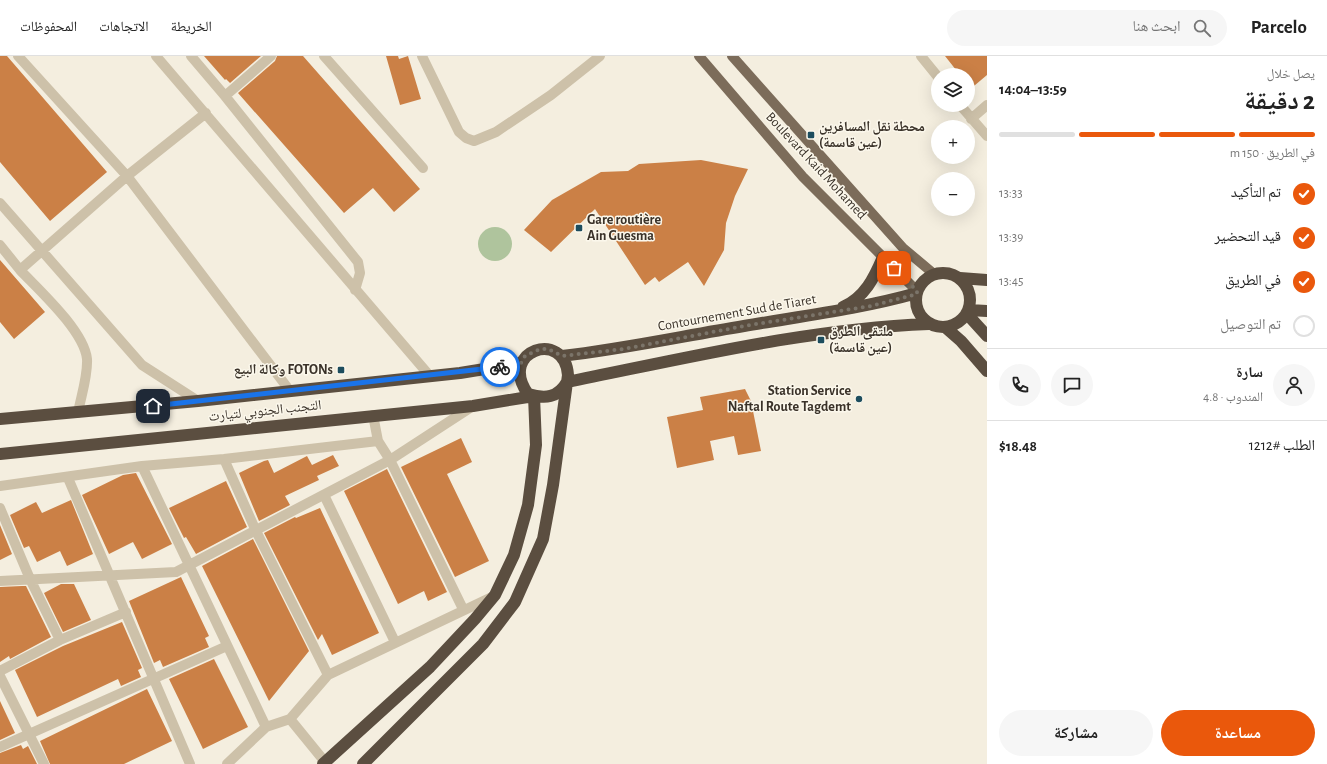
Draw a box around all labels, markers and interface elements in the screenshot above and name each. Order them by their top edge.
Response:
search box [947,10,1227,46]
icon: search [1191,17,1213,39]
text: Parcelo [1251,18,1307,37]
text: ابحث هنا [1132,19,1181,34]
text: المحفوظات [20,20,77,34]
text: الاتجاهات [99,20,149,34]
text: الخريطة [171,20,212,34]
map controls [931,68,975,216]
button: layers [931,68,975,112]
text: يصل خلال [1267,68,1315,81]
text: 13:59–14:04 [999,82,1067,97]
text: 2 دقيقة [1244,88,1315,114]
street label: Boulevard Kaid Mohamed [763,110,869,222]
place label: محطة نقل المسافرين (عين قاسمة) [819,120,925,151]
button: + [931,120,975,164]
marker: محطة نقل المسافرين (عين قاسمة) [806,130,816,140]
text: في الطريق · 150 m [1230,147,1315,160]
button: − [931,172,975,216]
icon: check [1293,183,1315,205]
text: تم التأكيد [1231,185,1281,200]
text: 13:33 [999,187,1023,200]
place label: Gare routière Ain Guesma [587,213,661,243]
marker: Gare routière Ain Guesma [574,223,584,233]
icon: check [1293,227,1315,249]
text: قيد التحضير [1214,229,1281,244]
text: 13:39 [999,231,1023,244]
pin [877,251,911,285]
icon: bag [883,257,905,279]
icon: check [1293,271,1315,293]
text: في الطريق [1225,273,1281,288]
text: 13:45 [999,275,1024,288]
street label: Contournement Sud de Tiaret [657,292,818,334]
text: تم التوصيل [1220,317,1281,332]
place label: ملتقى الطرق (عين قاسمة) [829,325,893,356]
marker: ملتقى الطرق (عين قاسمة) [816,335,826,345]
courier [480,347,520,387]
icon: bike [489,356,511,378]
place label: وكالة البيع FOTONs [234,363,333,379]
button: phone [999,364,1041,406]
button: chat [1051,364,1093,406]
button: person [1273,364,1315,406]
marker: وكالة البيع FOTONs [336,365,346,375]
text: سارة [1236,365,1263,380]
place label: Station Service Naftal Route Tagdemt [728,384,851,414]
pin [136,389,170,423]
text: المندوب · 4.8 [1203,391,1263,404]
marker: Station Service Naftal Route Tagdemt [854,394,864,404]
icon: home [142,395,164,417]
street label: التجنب الجنوبي لتيارت [208,398,322,427]
text: الطلب #1212 [1249,438,1315,453]
text: $18.48 [999,439,1037,454]
button: مشاركة [999,710,1153,756]
button: مساعدة [1161,710,1315,756]

